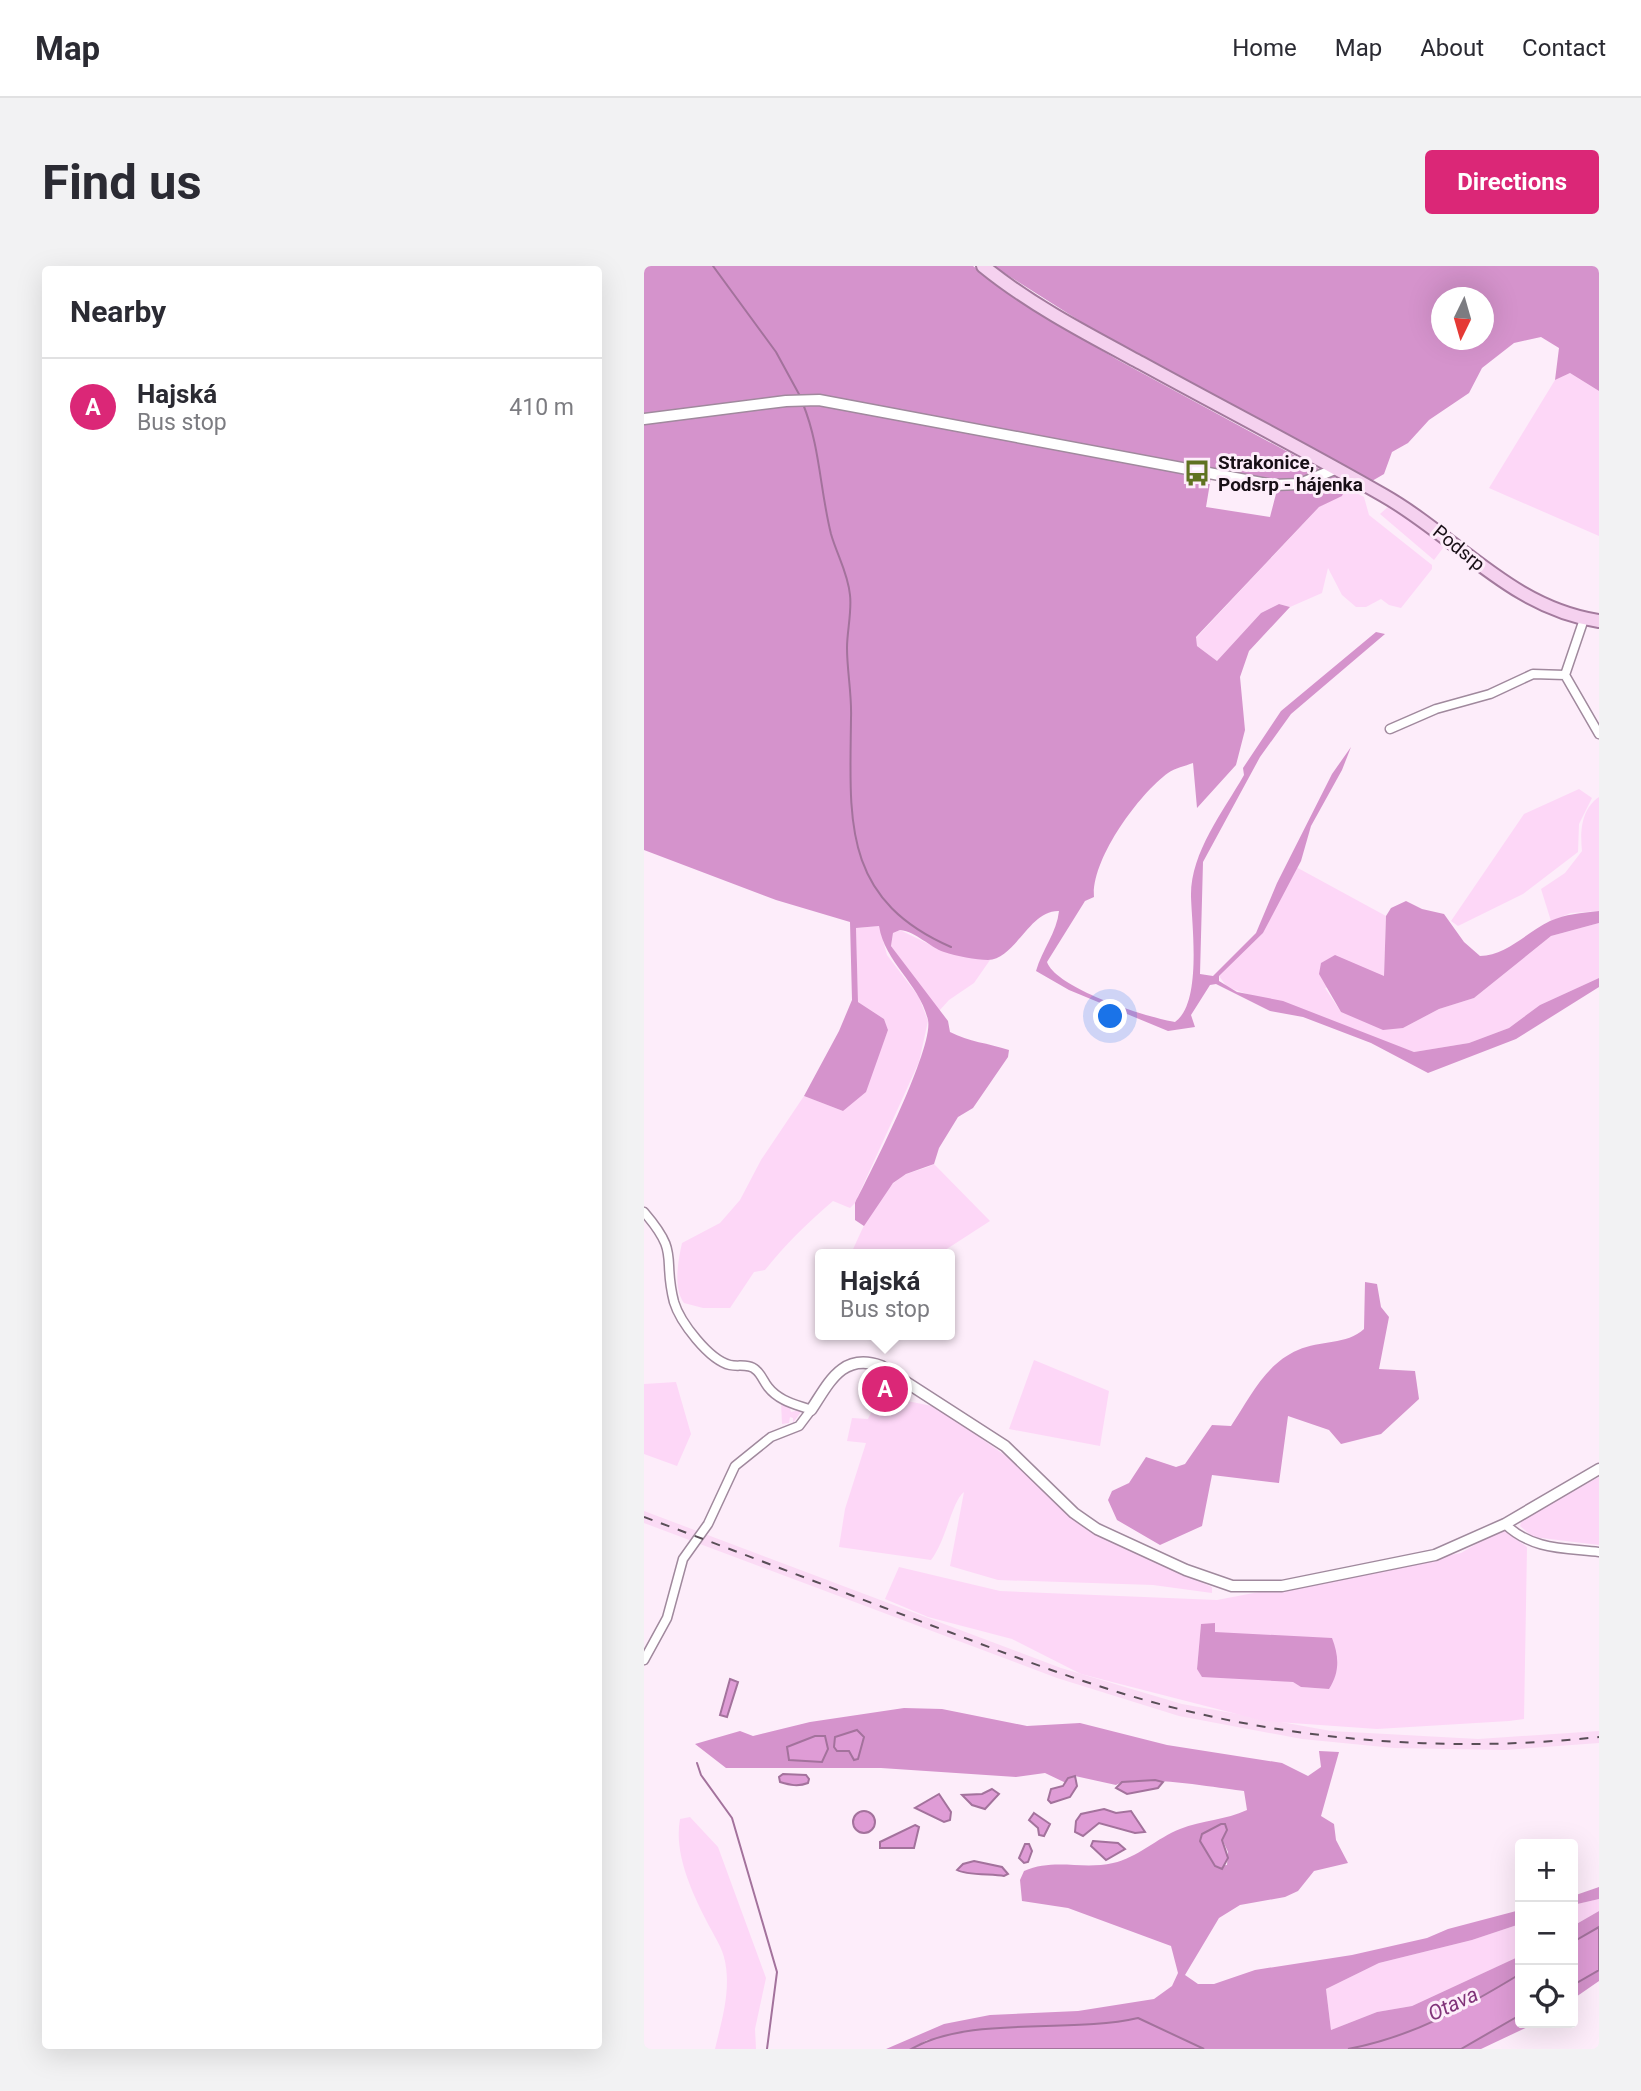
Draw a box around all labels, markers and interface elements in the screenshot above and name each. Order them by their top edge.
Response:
text: Map [35,29,100,68]
text: Home [1232,34,1297,62]
text: Map [1335,34,1382,62]
text: About [1420,34,1484,62]
text: Contact [1522,34,1606,62]
button: Directions [1425,150,1599,214]
text: Find us [42,154,202,211]
north arrow [1431,287,1494,350]
text: Nearby [70,294,166,329]
text: Hajská [137,379,217,409]
text: A [85,394,101,421]
text: 410 m [509,394,574,421]
text: Bus stop [137,409,227,436]
place label: Strakonice, Podsrp - hájenka [1218,451,1363,496]
bus stop icon: Strakonice, Podsrp - hájenka [1182,458,1212,488]
street label: Podsrp [1428,520,1490,576]
your location [1093,999,1127,1033]
popup [815,1249,955,1340]
text: Hajská [840,1266,920,1296]
text: Bus stop [840,1296,930,1323]
pin: A [862,1363,908,1415]
map controls [1515,1839,1578,2028]
button: + [1515,1839,1578,1902]
button: − [1515,1902,1578,1965]
button: locate [1515,1965,1578,2028]
water label: Otava [1424,1982,1482,2026]

